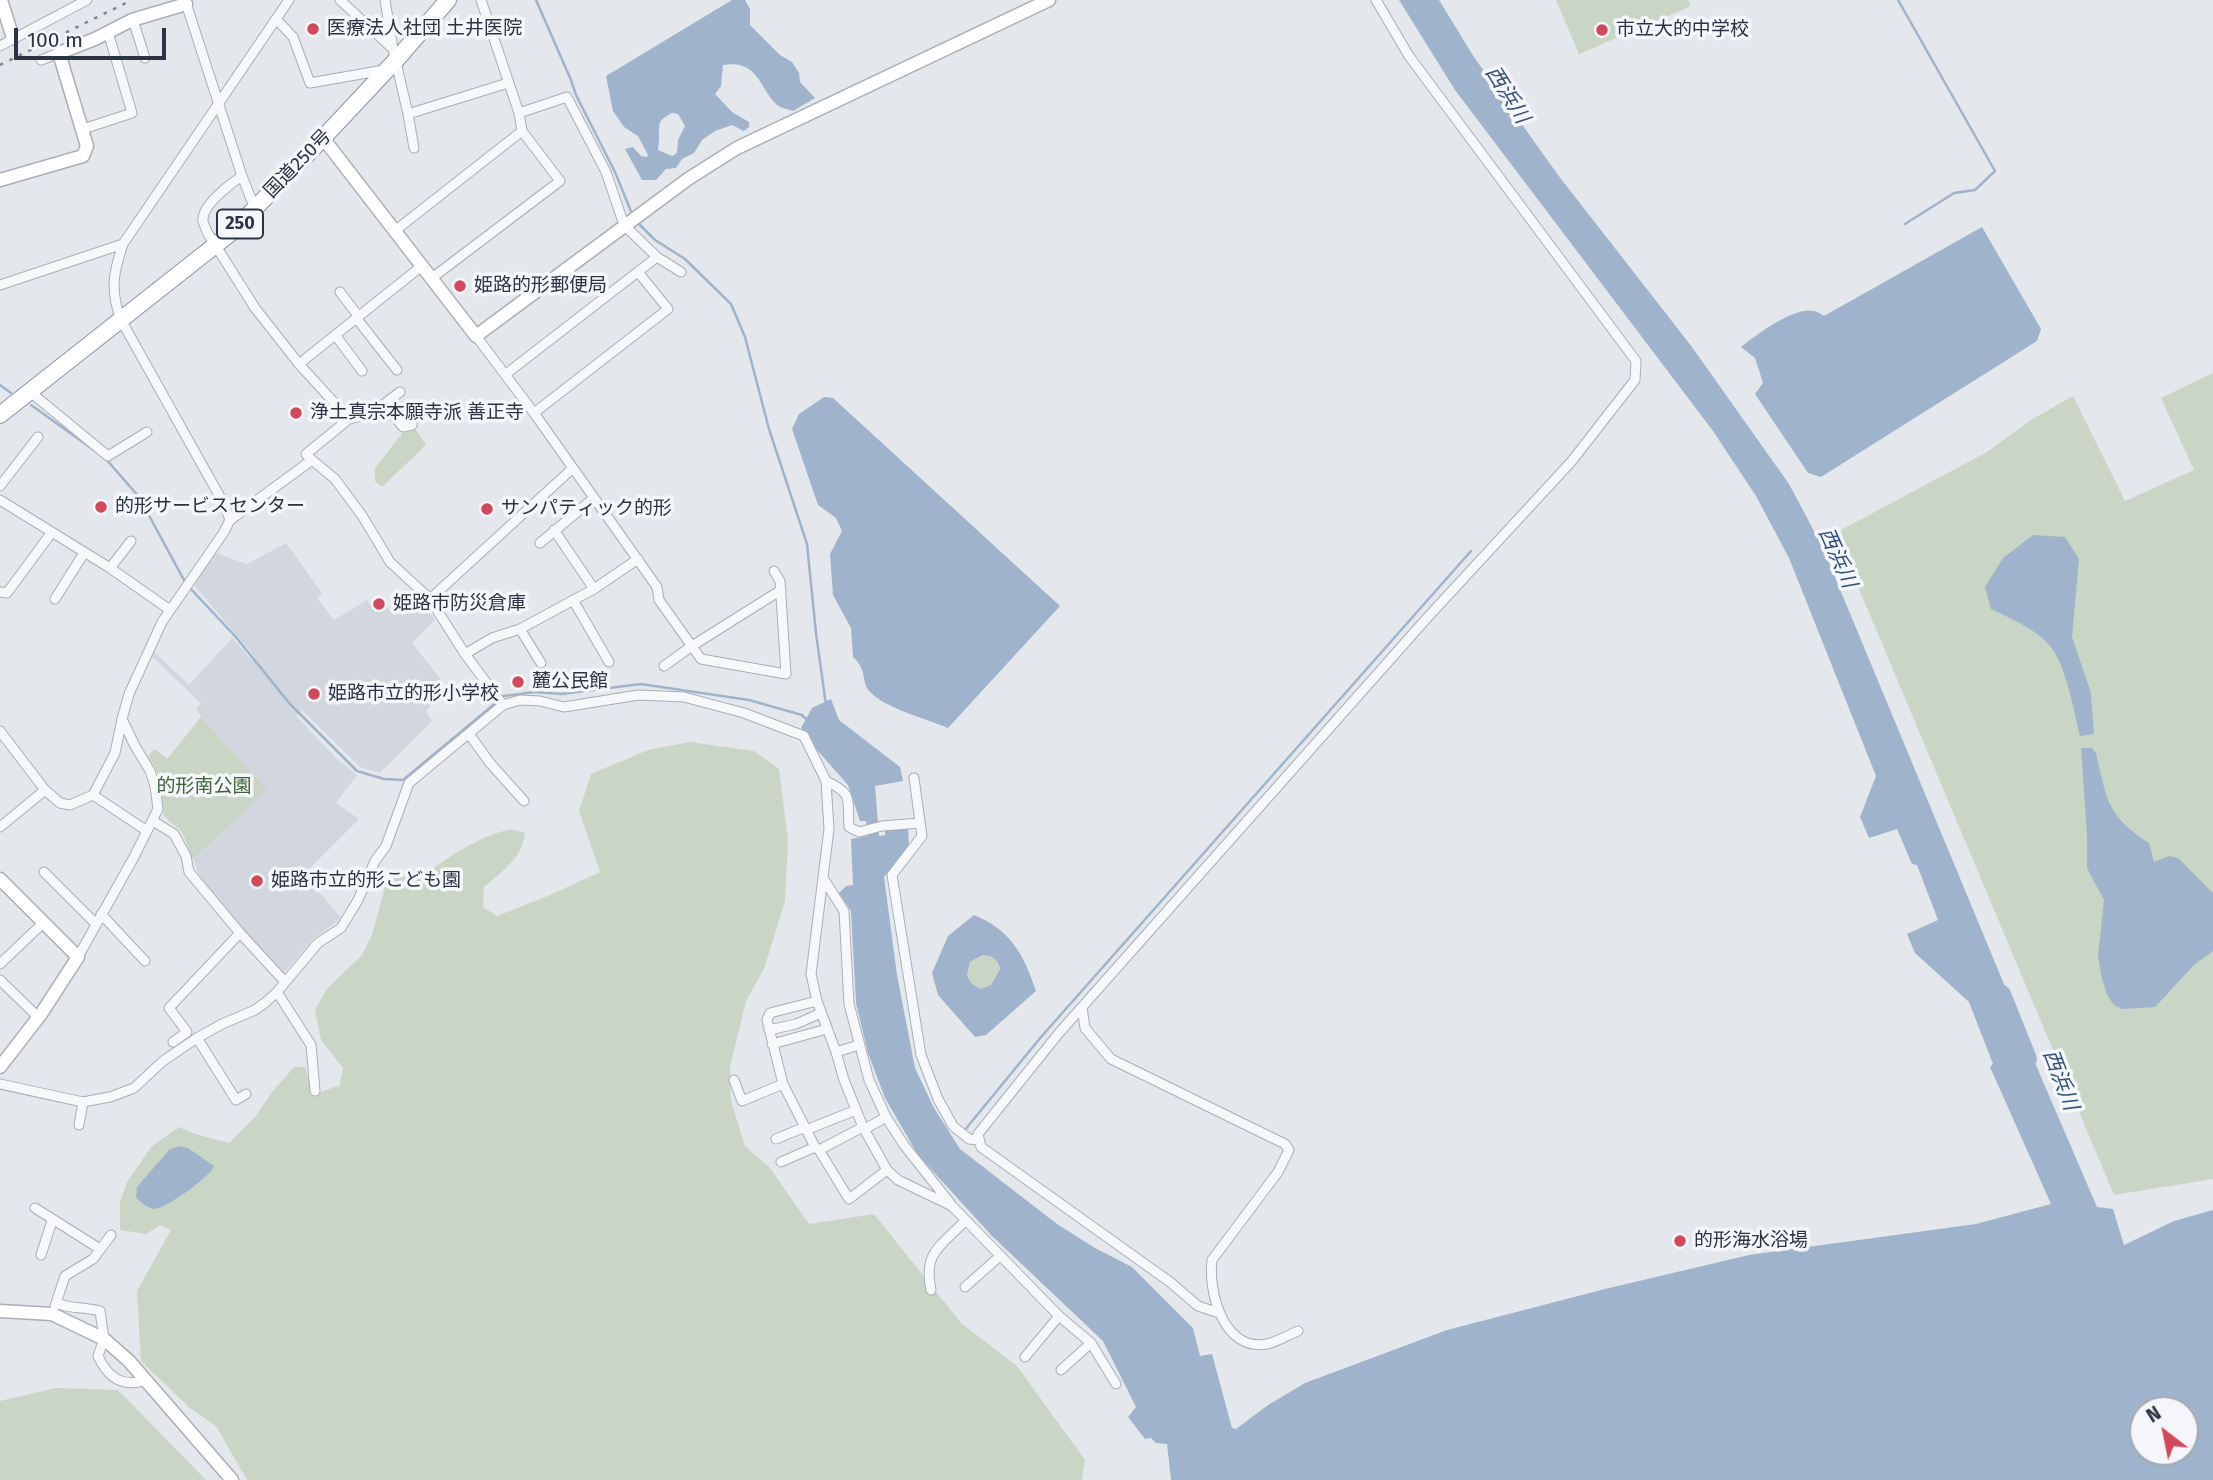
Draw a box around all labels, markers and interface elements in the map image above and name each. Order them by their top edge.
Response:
scale bar [18,14,170,58]
place label: 医療法人社団 土井医院 [327,18,522,40]
place label: 市立大的中学校 [1616,19,1749,41]
marker: 医療法人社団 土井医院 [305,21,321,37]
marker: 市立大的中学校 [1594,22,1610,38]
text: 100 m [27,27,83,53]
water label: 西浜川 [1480,62,1534,128]
street label: 国道250号 [260,125,336,203]
road number: 250 [217,210,263,238]
place label: 姫路的形郵便局 [474,275,607,297]
marker: 姫路的形郵便局 [452,278,468,294]
place label: 浄土真宗本願寺派 善正寺 [310,402,524,424]
marker: 浄土真宗本願寺派 善正寺 [288,405,304,421]
place label: 的形サービスセンター [115,496,305,518]
place label: サンパティック的形 [501,498,672,520]
marker: 的形サービスセンター [93,499,109,515]
marker: サンパティック的形 [479,501,495,517]
water label: 西浜川 [1813,524,1861,592]
place label: 姫路市防災倉庫 [393,593,526,615]
marker: 姫路市防災倉庫 [371,596,387,612]
place label: 麓公民館 [532,671,608,693]
marker: 麓公民館 [510,674,526,690]
place label: 姫路市立的形小学校 [328,683,499,705]
marker: 姫路市立的形小学校 [306,686,322,702]
park label: 的形南公園 [157,776,251,798]
place label: 姫路市立的形こども園 [271,870,461,892]
marker: 姫路市立的形こども園 [249,873,265,889]
water label: 西浜川 [2037,1046,2083,1114]
place label: 的形海水浴場 [1694,1230,1808,1252]
marker: 的形海水浴場 [1672,1233,1688,1249]
north arrow [2129,1396,2199,1466]
text: N [2142,1401,2165,1428]

